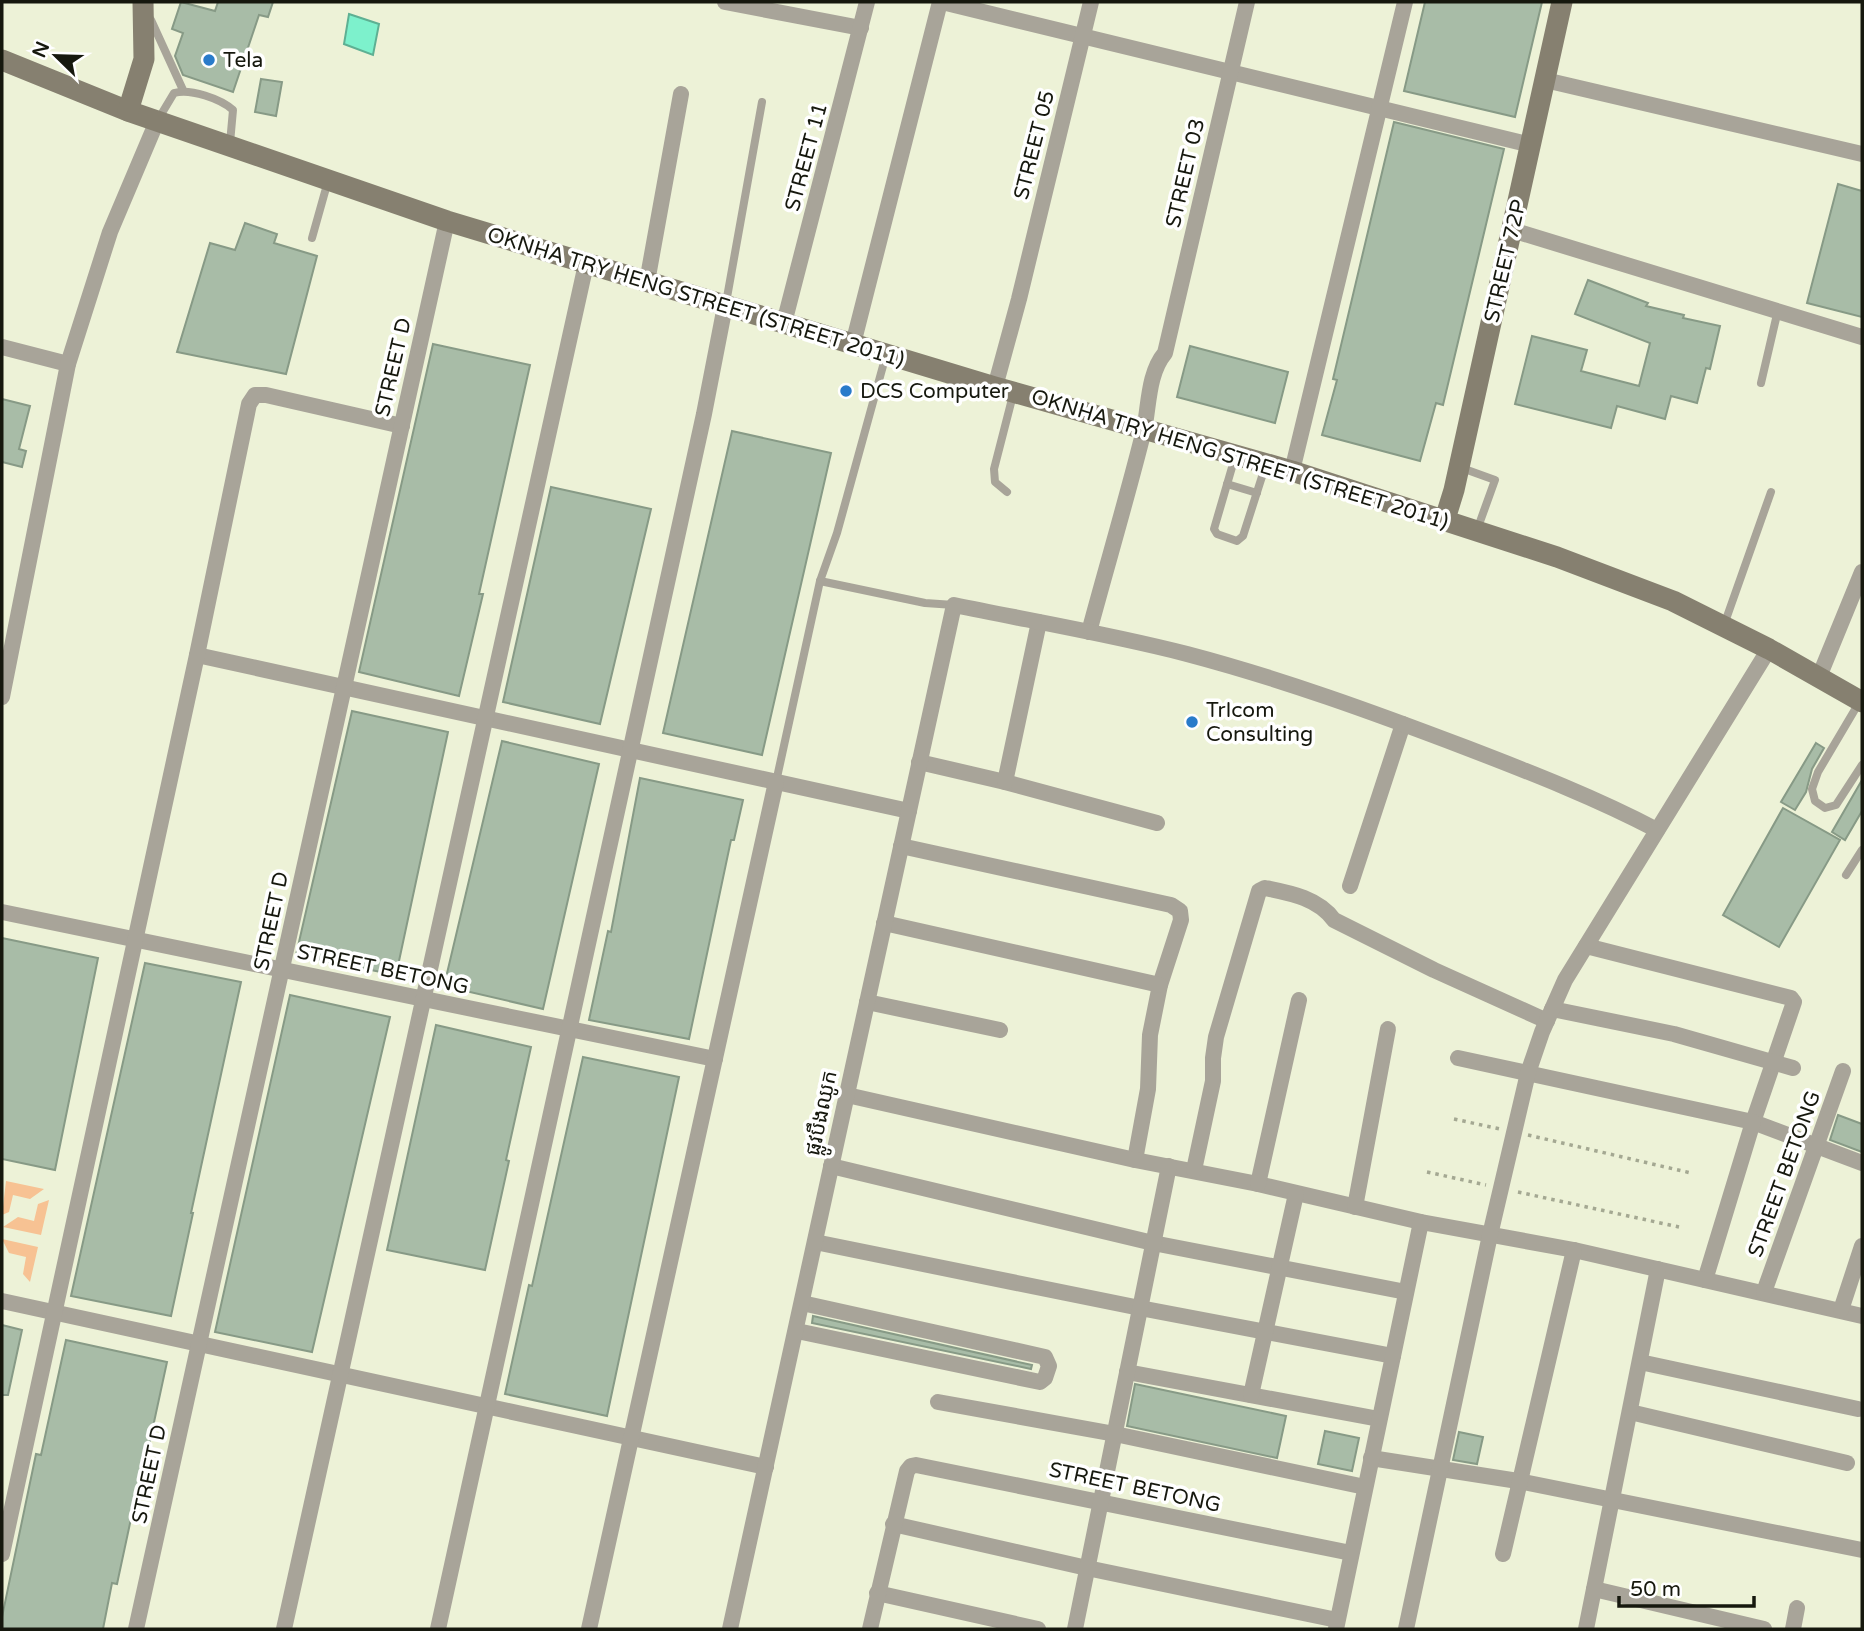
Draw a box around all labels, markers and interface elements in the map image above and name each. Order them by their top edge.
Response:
north arrow [21,21,91,91]
text: N [28,38,54,61]
place label: Tela [223,48,263,73]
marker: Tela [201,52,217,68]
street label: STREET 05 [1009,88,1060,202]
street label: STREET 11 [780,100,833,214]
street label: STREET 03 [1161,116,1210,230]
street label: STREET 72P [1479,197,1532,325]
street label: OKNHA TRY HENG STREET (STREET 2011) [484,222,907,373]
street label: STREET D [370,315,417,419]
place label: DCS Computer [860,379,1009,404]
marker: DCS Computer [838,383,854,399]
street label: OKNHA TRY HENG STREET (STREET 2011) [1028,384,1451,535]
place label: TrIcom Consulting [1206,698,1313,747]
marker: TrIcom Consulting [1184,714,1200,730]
street label: STREET D [249,869,294,973]
street label: STREET BETONG [295,939,471,1000]
street label: ផ្លូវបឹងឈូក [800,1068,849,1159]
street label: STREET BETONG [1743,1088,1826,1261]
street label: STREET D [127,1422,172,1526]
street label: STREET BETONG [1047,1457,1223,1518]
scale bar [1619,1564,1754,1608]
text: 50 m [1630,1577,1681,1602]

